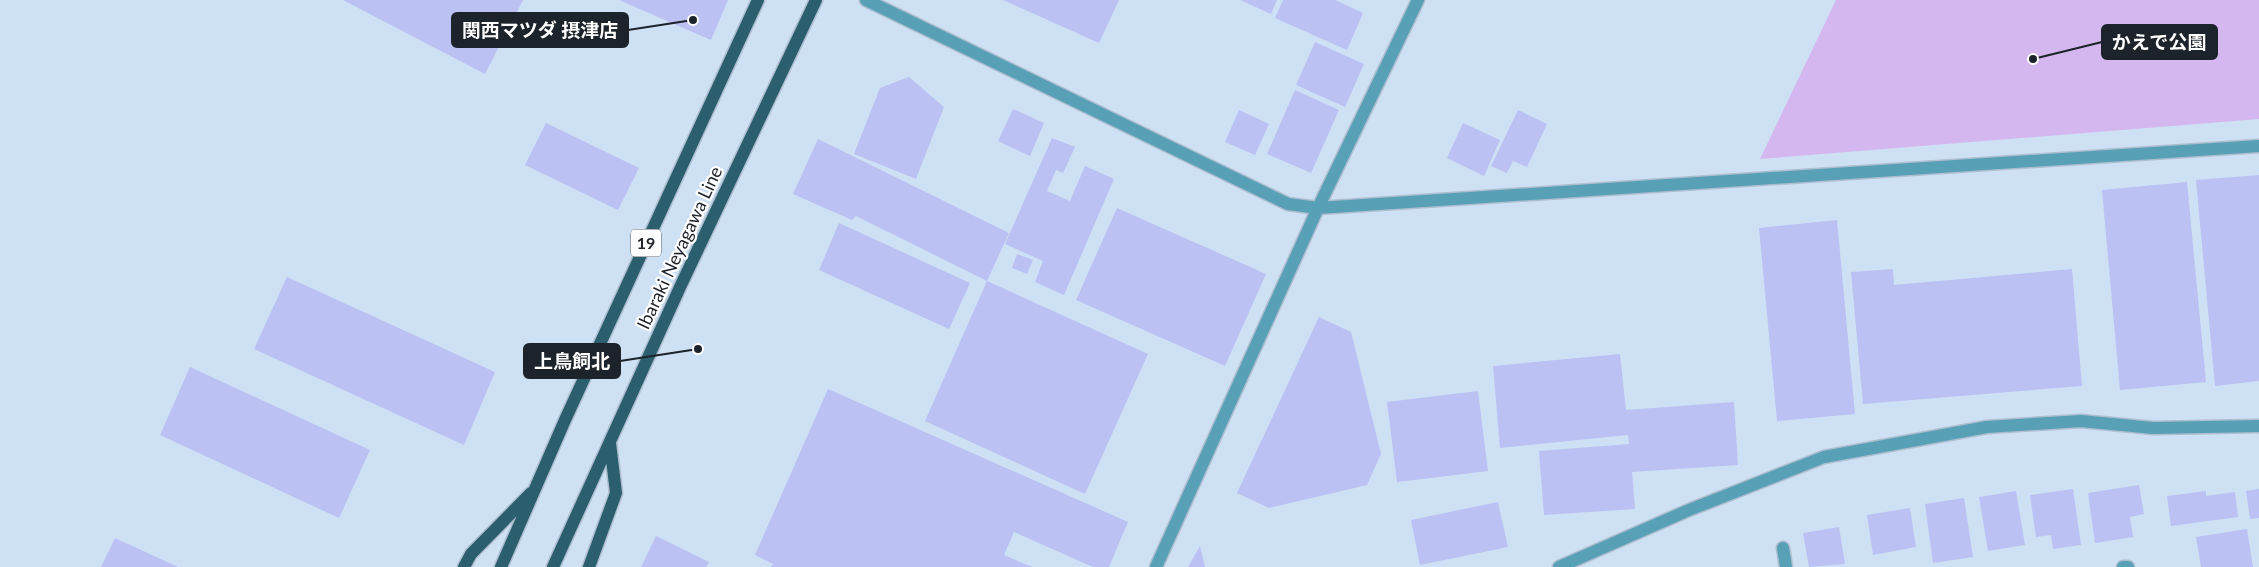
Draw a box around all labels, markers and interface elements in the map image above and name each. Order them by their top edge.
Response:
callout: 関西マツダ 摂津店 [452,13,628,47]
text: 関西マツダ 摂津店 [462,18,618,41]
callout: かえで公園 [2102,25,2217,59]
text: かえで公園 [2112,30,2206,53]
street label: Ibaraki Neyagawa Line [632,163,726,332]
road number: 19 [631,230,661,256]
callout: 上鳥飼北 [524,344,620,378]
text: 上鳥飼北 [534,349,610,372]

